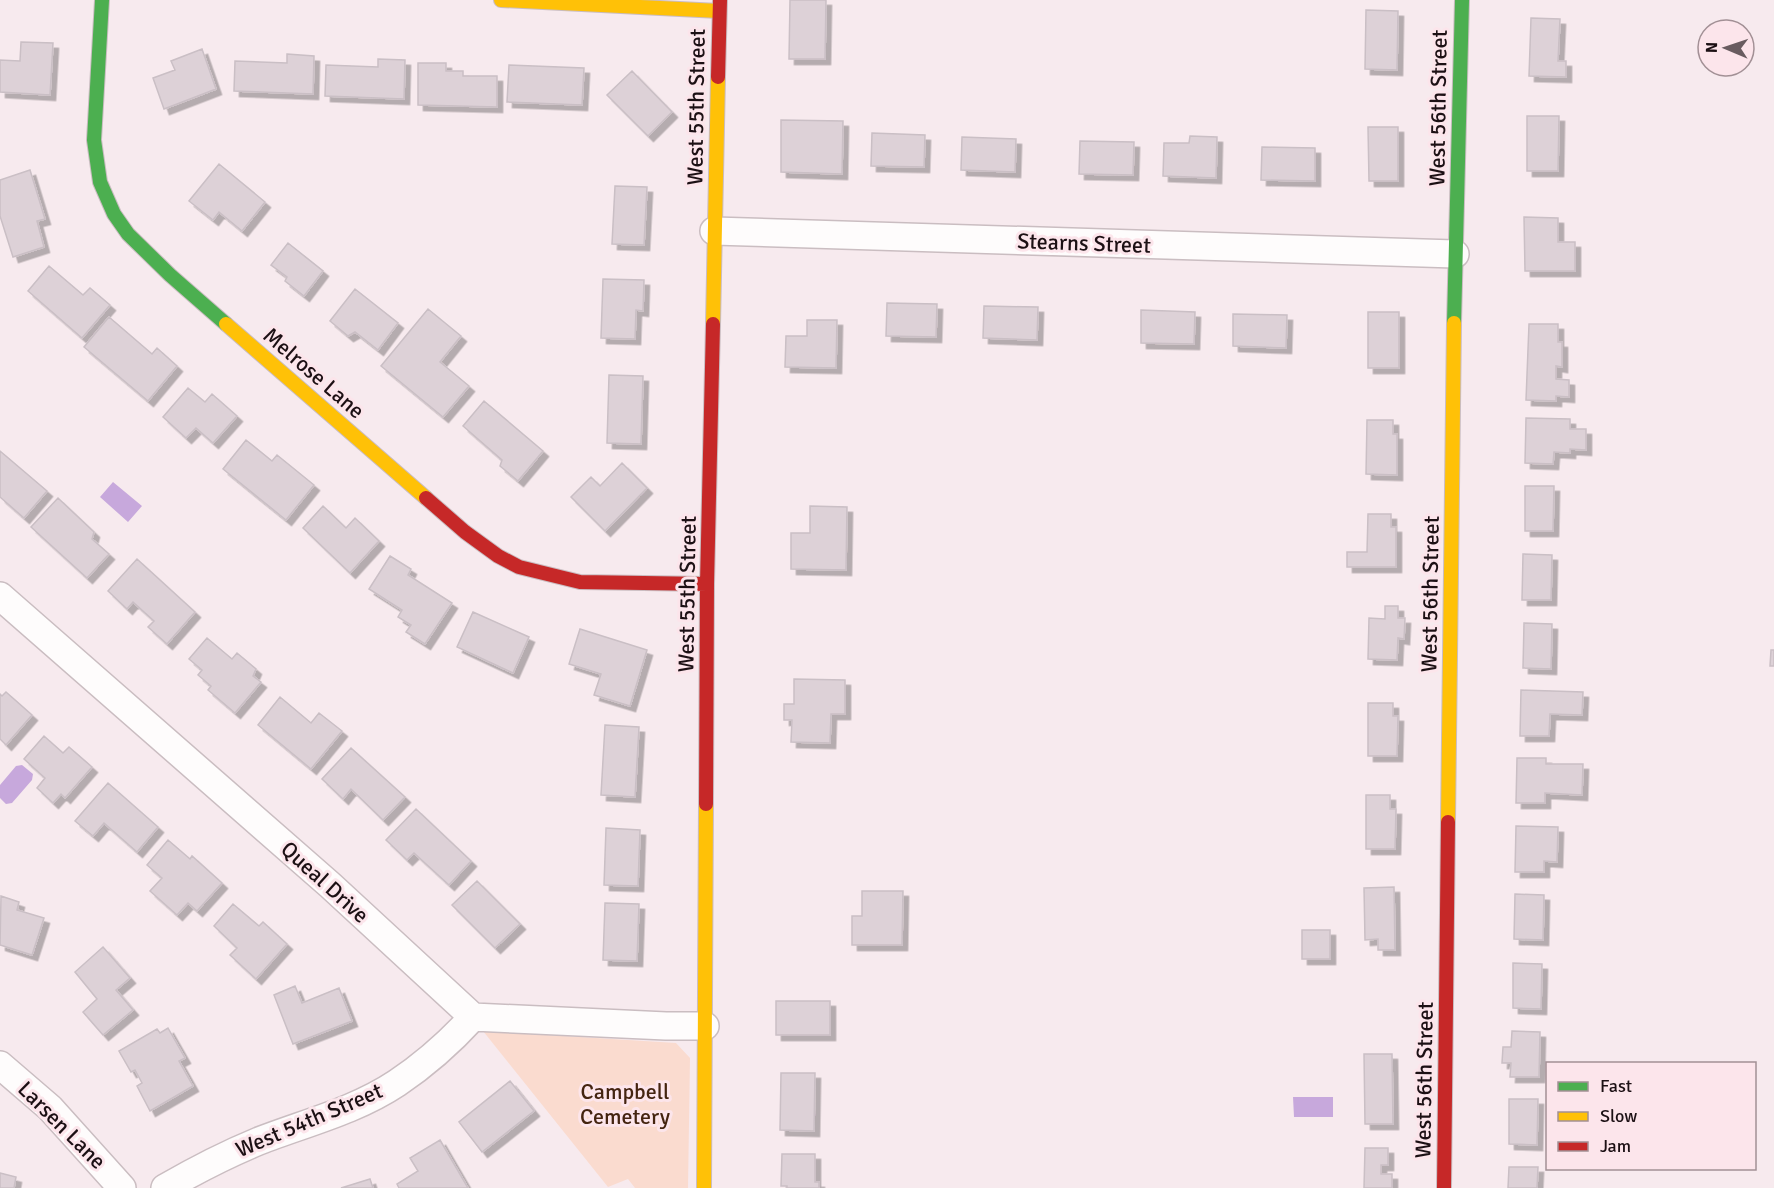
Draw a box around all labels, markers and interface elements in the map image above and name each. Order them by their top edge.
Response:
north arrow [1696,18,1756,78]
street label: West 55th Street [681,28,711,186]
street label: West 56th Street [1423,29,1453,187]
text: N [1702,42,1722,53]
street label: Stearns Street [1017,227,1152,259]
street label: Melrose Lane [258,322,370,424]
street label: West 55th Street [672,515,702,673]
street label: West 56th Street [1415,515,1445,673]
street label: Queal Drive [275,836,375,928]
street label: West 56th Street [1409,1001,1439,1159]
legend [1546,1062,1756,1170]
street label: Larsen Lane [12,1075,112,1175]
text: Fast [1600,1075,1632,1097]
street label: West 54th Street [232,1077,387,1163]
park label: Campbell Cemetery [580,1078,671,1130]
text: Slow [1600,1105,1637,1127]
text: Jam [1600,1135,1631,1157]

